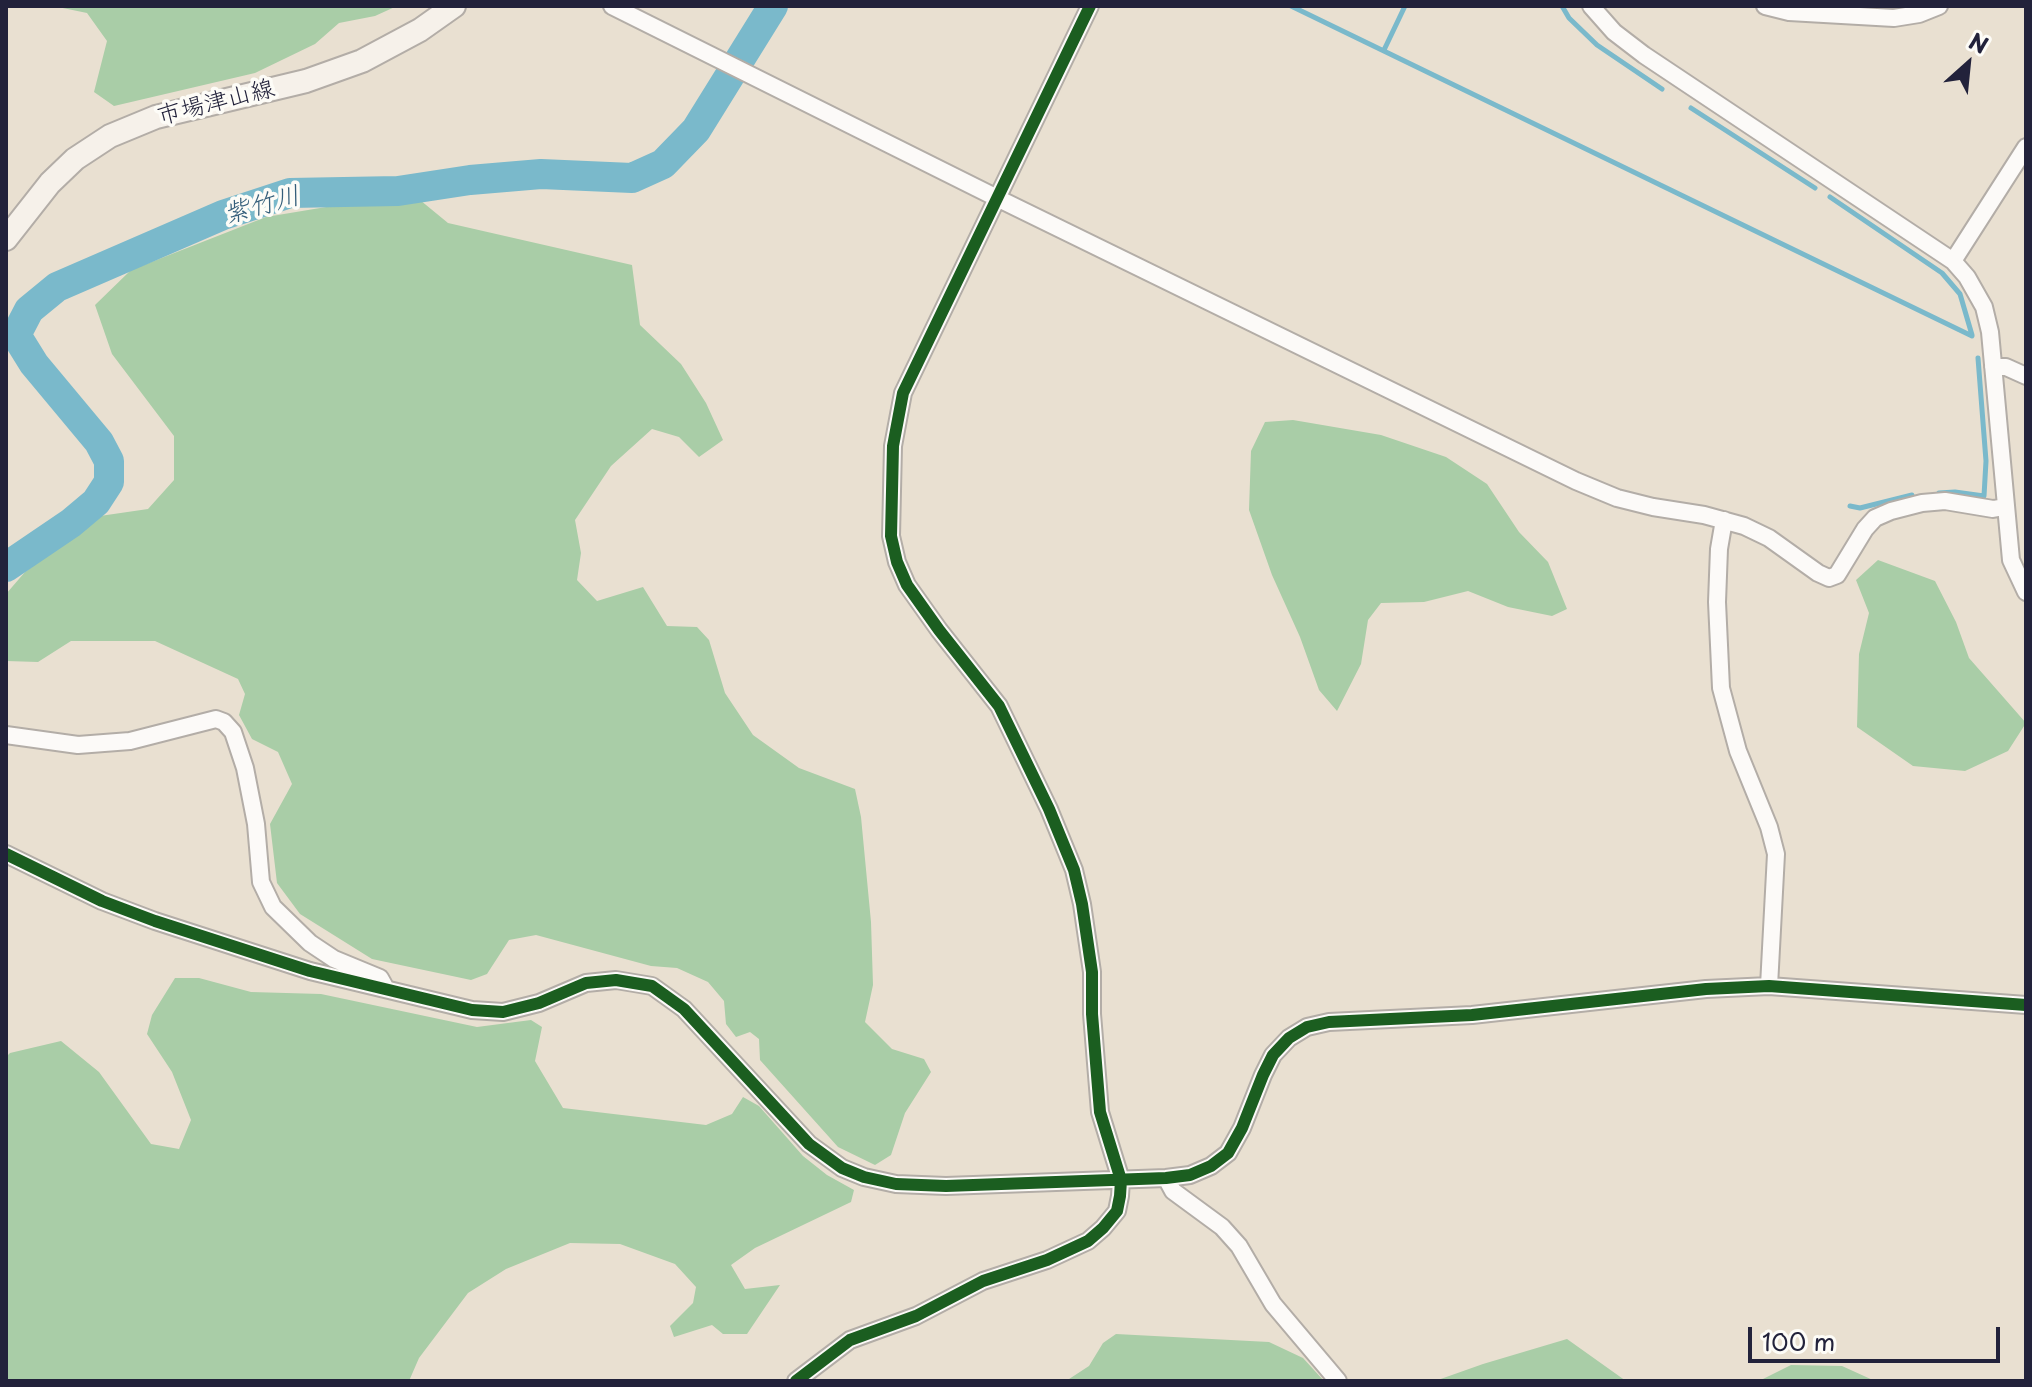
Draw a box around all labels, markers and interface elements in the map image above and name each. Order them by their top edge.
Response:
north arrow [1928,24,2008,104]
text: N [1964,24,1994,61]
street label: 市場津山線 [154,75,278,131]
water label: 紫竹川 [220,181,304,231]
scale bar [1752,1311,2004,1361]
text: 100 m [1762,1323,1835,1359]

